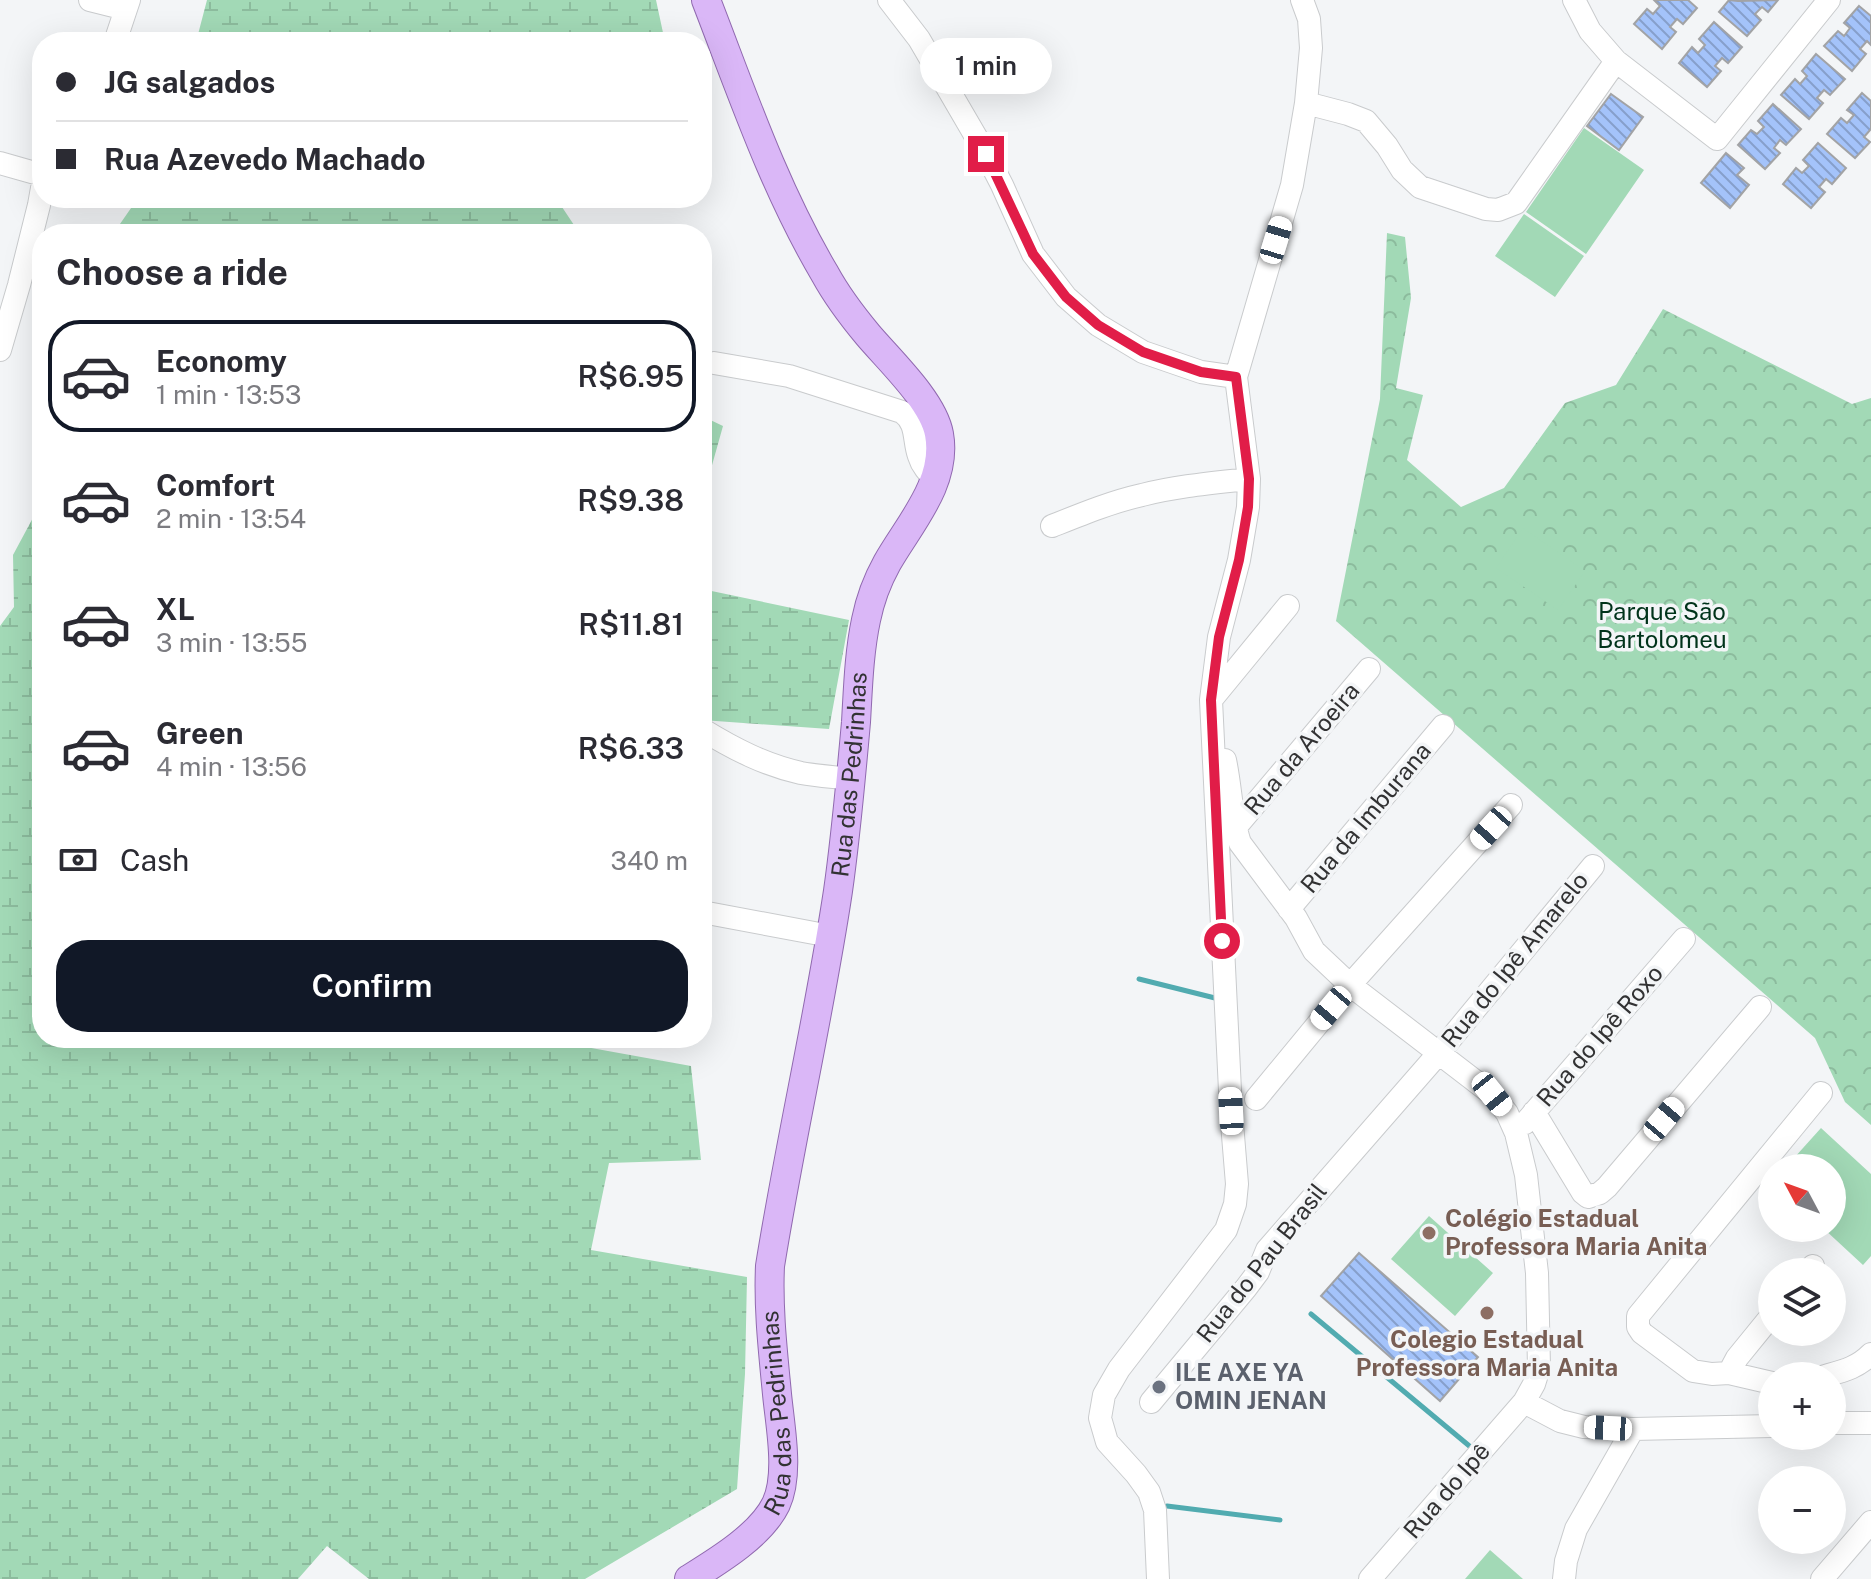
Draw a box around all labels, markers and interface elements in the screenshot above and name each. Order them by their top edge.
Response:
callout: 1 min [920,38,1052,94]
text: 1 min [955,50,1017,81]
text: JG salgados [104,64,275,100]
route end [968,136,1004,172]
text: Rua Azevedo Machado [104,141,425,177]
car [1258,214,1294,266]
text: Choose a ride [56,251,288,293]
icon: car [60,340,132,412]
text: Economy [156,343,287,379]
text: R$6.95 [577,358,684,394]
text: 1 min · 13:53 [156,379,301,410]
icon: car [60,464,132,536]
text: Comfort [156,467,275,503]
text: R$9.38 [577,482,684,518]
text: 2 min · 13:54 [156,503,306,534]
icon: car [60,588,132,660]
text: XL [156,591,195,627]
park label: Parque São Bartolomeu [1597,597,1727,653]
text: R$11.81 [578,606,684,642]
text: 3 min · 13:55 [156,627,307,658]
street label: Rua das Pedrinhas [825,671,872,879]
street label: Rua da Aroeira [1238,677,1365,820]
icon: car [60,712,132,784]
text: Green [156,715,243,751]
text: R$6.33 [578,730,684,766]
street label: Rua da Imburana [1294,737,1436,898]
text: 4 min · 13:56 [156,751,307,782]
car [1466,802,1516,854]
icon: cash [56,838,100,882]
text: Cash [120,842,189,878]
text: 340 m [611,845,688,876]
street label: Rua do Ipê Amarelo [1435,866,1593,1052]
route start [1204,923,1240,959]
button: Confirm [56,940,688,1032]
street label: Rua do Ipê Roxo [1530,959,1668,1112]
car [1306,982,1356,1034]
car [1468,1068,1516,1120]
car [1218,1086,1244,1136]
car [1639,1093,1689,1145]
north arrow [1758,1154,1846,1242]
map controls [1758,1154,1846,1554]
street label: Rua do Pau Brasil [1190,1177,1332,1347]
place label: Colégio Estadual Professora Maria Anita [1445,1204,1707,1260]
marker: Colégio Estadual Professora Maria Anita [1420,1224,1438,1242]
button: layers [1758,1258,1846,1346]
marker: Colegio Estadual Professora Maria Anita [1478,1304,1496,1322]
street label: Rua das Pedrinhas [755,1310,796,1520]
place label: Colegio Estadual Professora Maria Anita [1356,1325,1618,1381]
place label: ILE AXE YA OMIN JENAN [1175,1358,1327,1414]
button: + [1758,1362,1846,1450]
marker: ILE AXE YA OMIN JENAN [1150,1378,1168,1396]
car [1583,1415,1633,1441]
street label: Rua do Ipê [1397,1437,1495,1544]
button: − [1758,1466,1846,1554]

